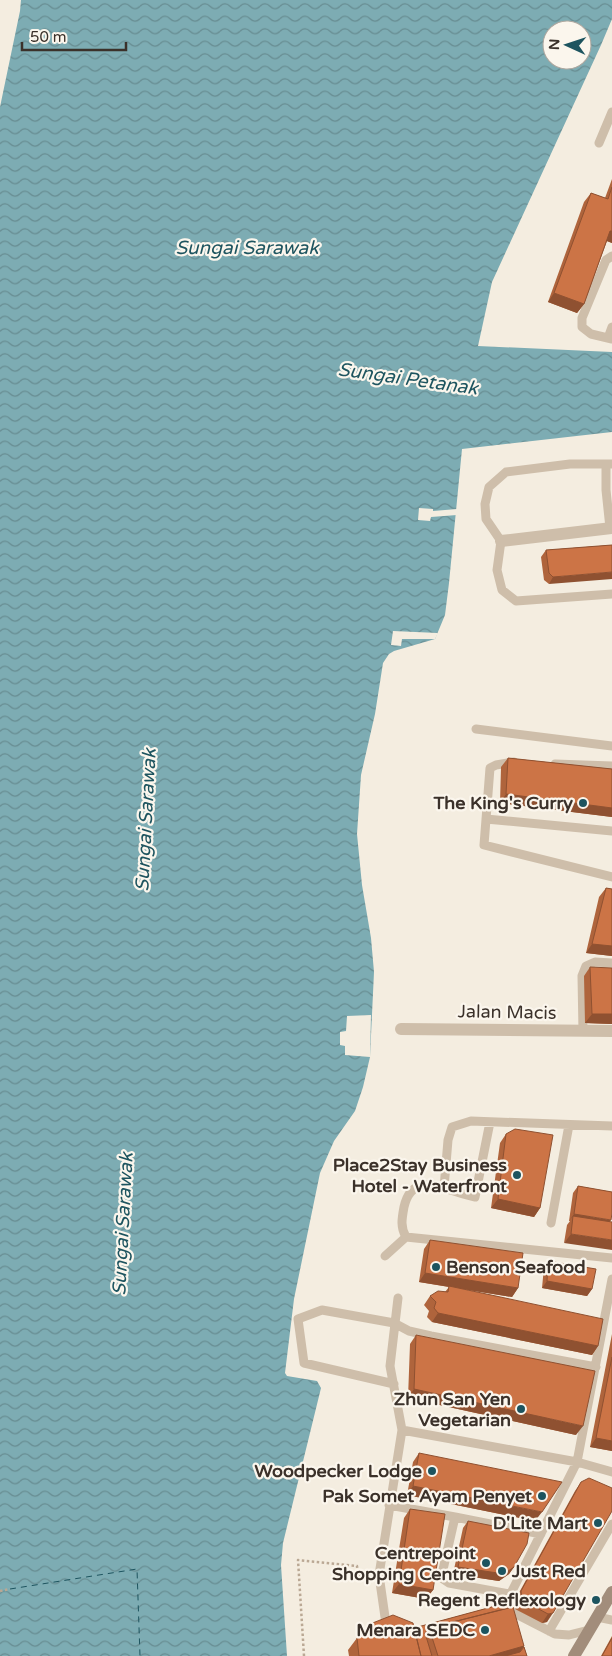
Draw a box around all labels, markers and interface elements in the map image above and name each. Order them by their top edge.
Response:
scale bar [22,20,126,52]
north arrow [542,20,592,70]
text: 50 m [30,28,67,46]
text: N [546,38,563,50]
water label: Sungai Sarawak [175,237,320,259]
water label: Sungai Petanak [337,358,481,400]
water label: Sungai Sarawak [131,746,161,892]
place label: The King's Curry [432,792,573,814]
marker: The King's Curry [577,797,589,809]
street label: Jalan Macis [457,1000,557,1024]
water label: Sungai Sarawak [108,1150,138,1296]
place label: Place2Stay Business Hotel - Waterfront [333,1154,507,1197]
marker: Place2Stay Business Hotel - Waterfront [511,1169,523,1181]
place label: Benson Seafood [446,1256,586,1278]
marker: Benson Seafood [430,1261,442,1273]
place label: Zhun San Yen Vegetarian [394,1388,511,1431]
marker: Zhun San Yen Vegetarian [515,1403,527,1415]
place label: Woodpecker Lodge [255,1460,422,1482]
marker: Woodpecker Lodge [426,1465,438,1477]
place label: Pak Somet Ayam Penyet [322,1485,532,1507]
marker: Pak Somet Ayam Penyet [536,1490,548,1502]
place label: D'Lite Mart [493,1512,588,1534]
marker: D'Lite Mart [592,1517,604,1529]
place label: Centrepoint Shopping Centre [332,1542,476,1585]
marker: Centrepoint Shopping Centre [480,1557,492,1569]
place label: Just Red [511,1560,586,1582]
marker: Just Red [496,1565,508,1577]
place label: Regent Reflexology [418,1589,586,1611]
marker: Regent Reflexology [590,1594,602,1606]
place label: Menara SEDC [356,1619,475,1641]
marker: Menara SEDC [479,1624,491,1636]

